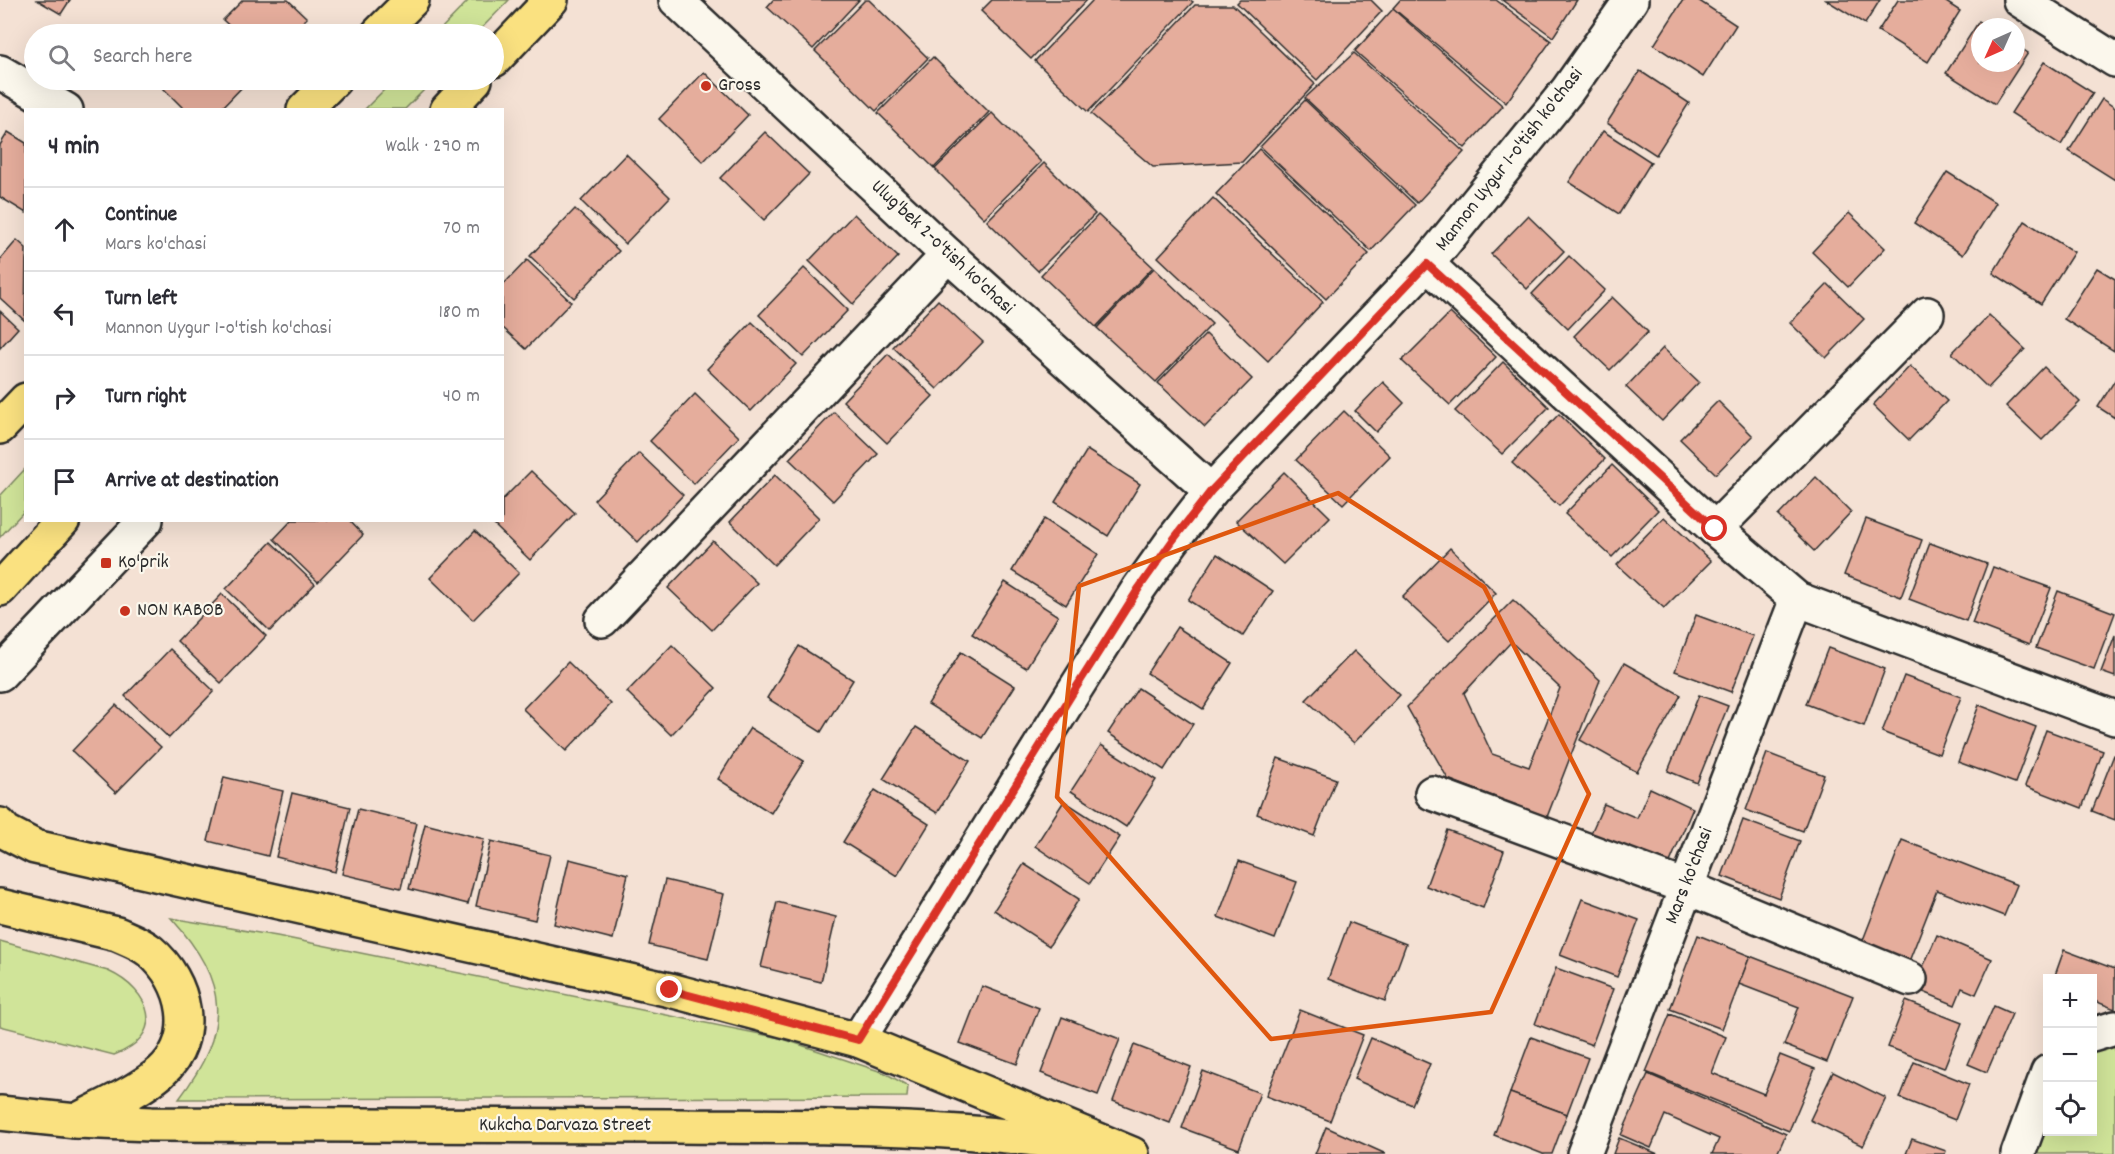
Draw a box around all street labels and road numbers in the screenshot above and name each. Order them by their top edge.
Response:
street label: Mannon Uygur 1-o'tish ko'chasi [1429,62,1591,258]
street label: Ulug'bek 2-o'tish ko'chasi [864,174,1020,322]
street label: Mars ko'chasi [1659,823,1721,928]
street label: Kukcha Darvaza Street [479,1112,651,1140]

